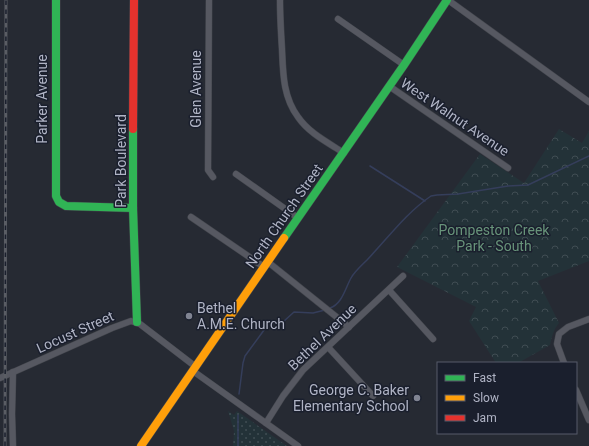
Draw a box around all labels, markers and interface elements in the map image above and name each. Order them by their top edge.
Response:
street label: Glen Avenue [188,50,204,128]
street label: Parker Avenue [34,54,50,144]
street label: West Walnut Avenue [398,75,512,159]
street label: Park Boulevard [113,114,129,208]
street label: North Church Street [242,161,326,271]
park label: Pompeston Creek Park - South [439,222,550,254]
place label: Bethel A.M.E. Church [197,300,285,332]
street label: Bethel Avenue [285,300,359,374]
street label: Locust Street [34,308,116,356]
marker: Bethel A.M.E. Church [184,311,194,321]
legend [437,362,577,434]
text: Fast [473,371,496,385]
place label: George C. Baker Elementary School [293,382,409,414]
text: Slow [473,391,499,405]
marker: George C. Baker Elementary School [412,393,422,403]
text: Jam [473,411,497,425]

